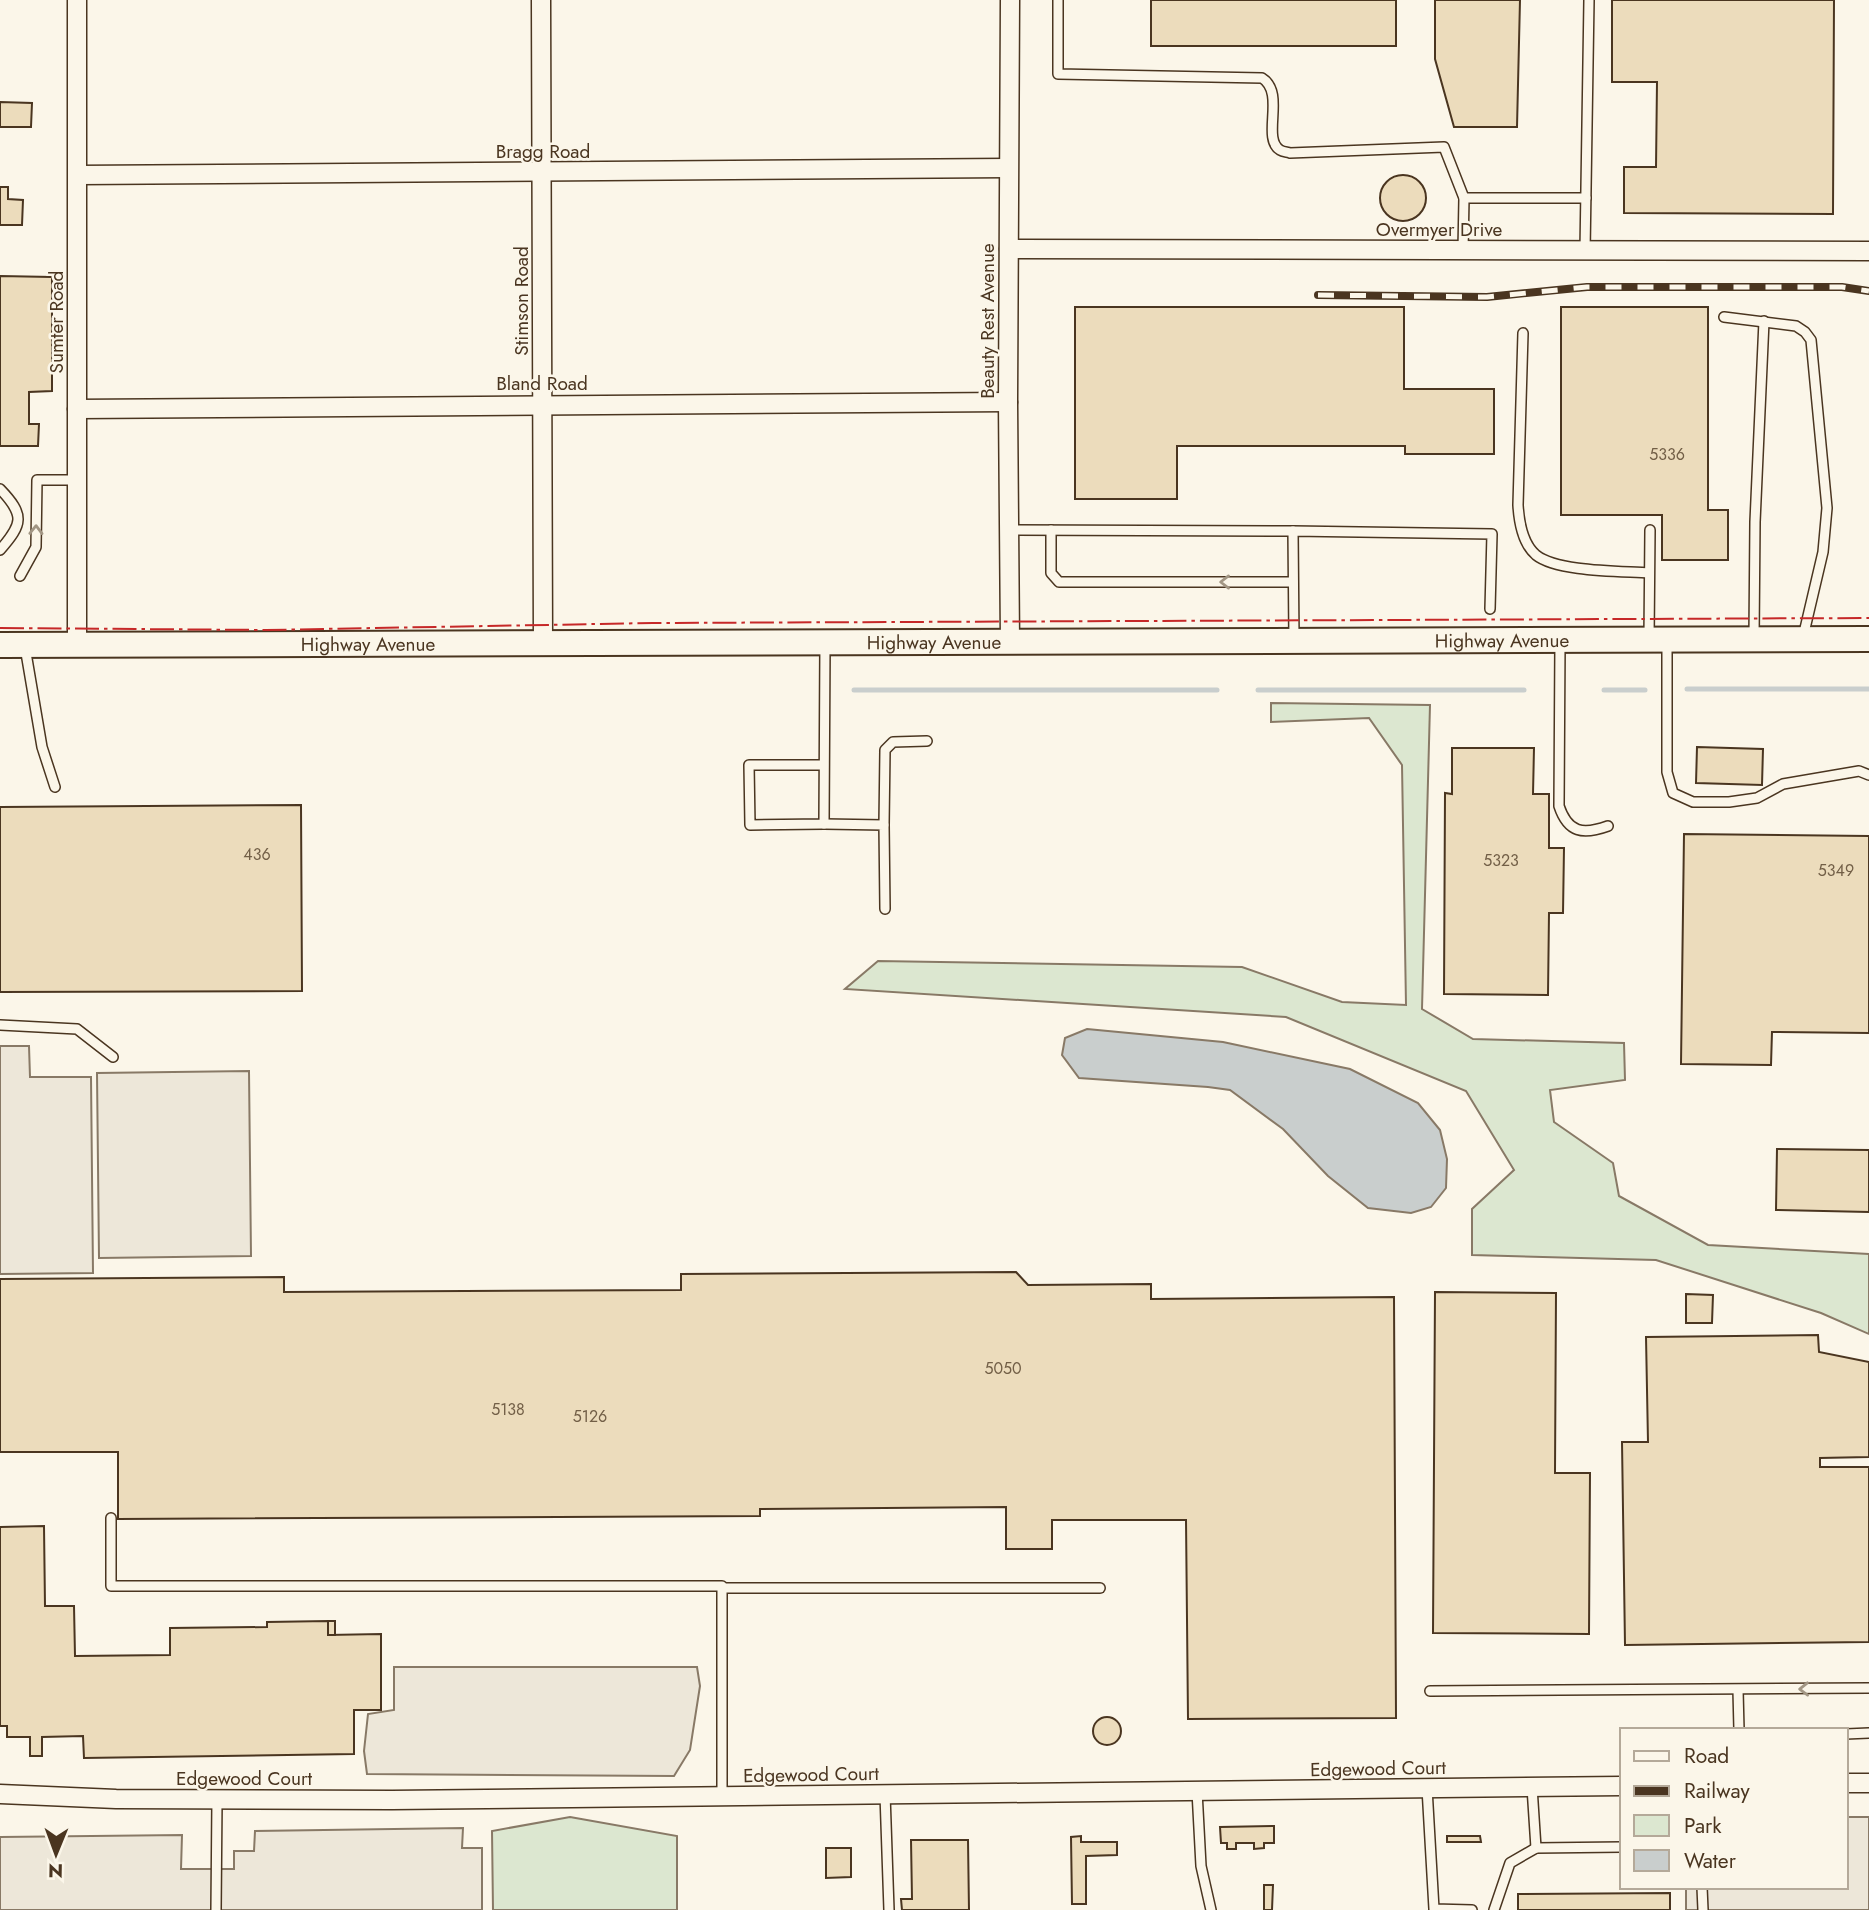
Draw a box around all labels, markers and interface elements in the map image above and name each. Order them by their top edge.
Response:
street label: Bragg Road [496,138,590,165]
street label: Overmyer Drive [1376,216,1503,243]
street label: Beauty Rest Avenue [974,243,1001,399]
street label: Stimson Road [508,246,535,356]
street label: Sumter Road [43,271,70,373]
street label: Bland Road [496,370,588,397]
house number: 5336 [1649,443,1685,466]
one-way arrow [28,524,44,535]
one-way arrow [1219,574,1230,590]
street label: Highway Avenue [1435,627,1570,654]
street label: Highway Avenue [867,629,1002,656]
street label: Highway Avenue [301,631,436,658]
house number: 436 [243,843,271,866]
house number: 5323 [1483,849,1519,872]
house number: 5349 [1818,859,1854,882]
house number: 5050 [984,1357,1022,1380]
house number: 5138 [491,1398,525,1421]
house number: 5126 [573,1405,607,1428]
one-way arrow [1798,1681,1809,1697]
legend [1620,1728,1848,1889]
text: Road [1684,1741,1729,1771]
street label: Edgewood Court [1310,1754,1447,1783]
street label: Edgewood Court [743,1760,880,1789]
street label: Edgewood Court [176,1765,312,1792]
text: Railway [1684,1776,1750,1806]
text: Park [1684,1811,1722,1841]
north arrow [21,1819,91,1889]
text: Water [1684,1846,1737,1876]
text: N [48,1857,63,1884]

